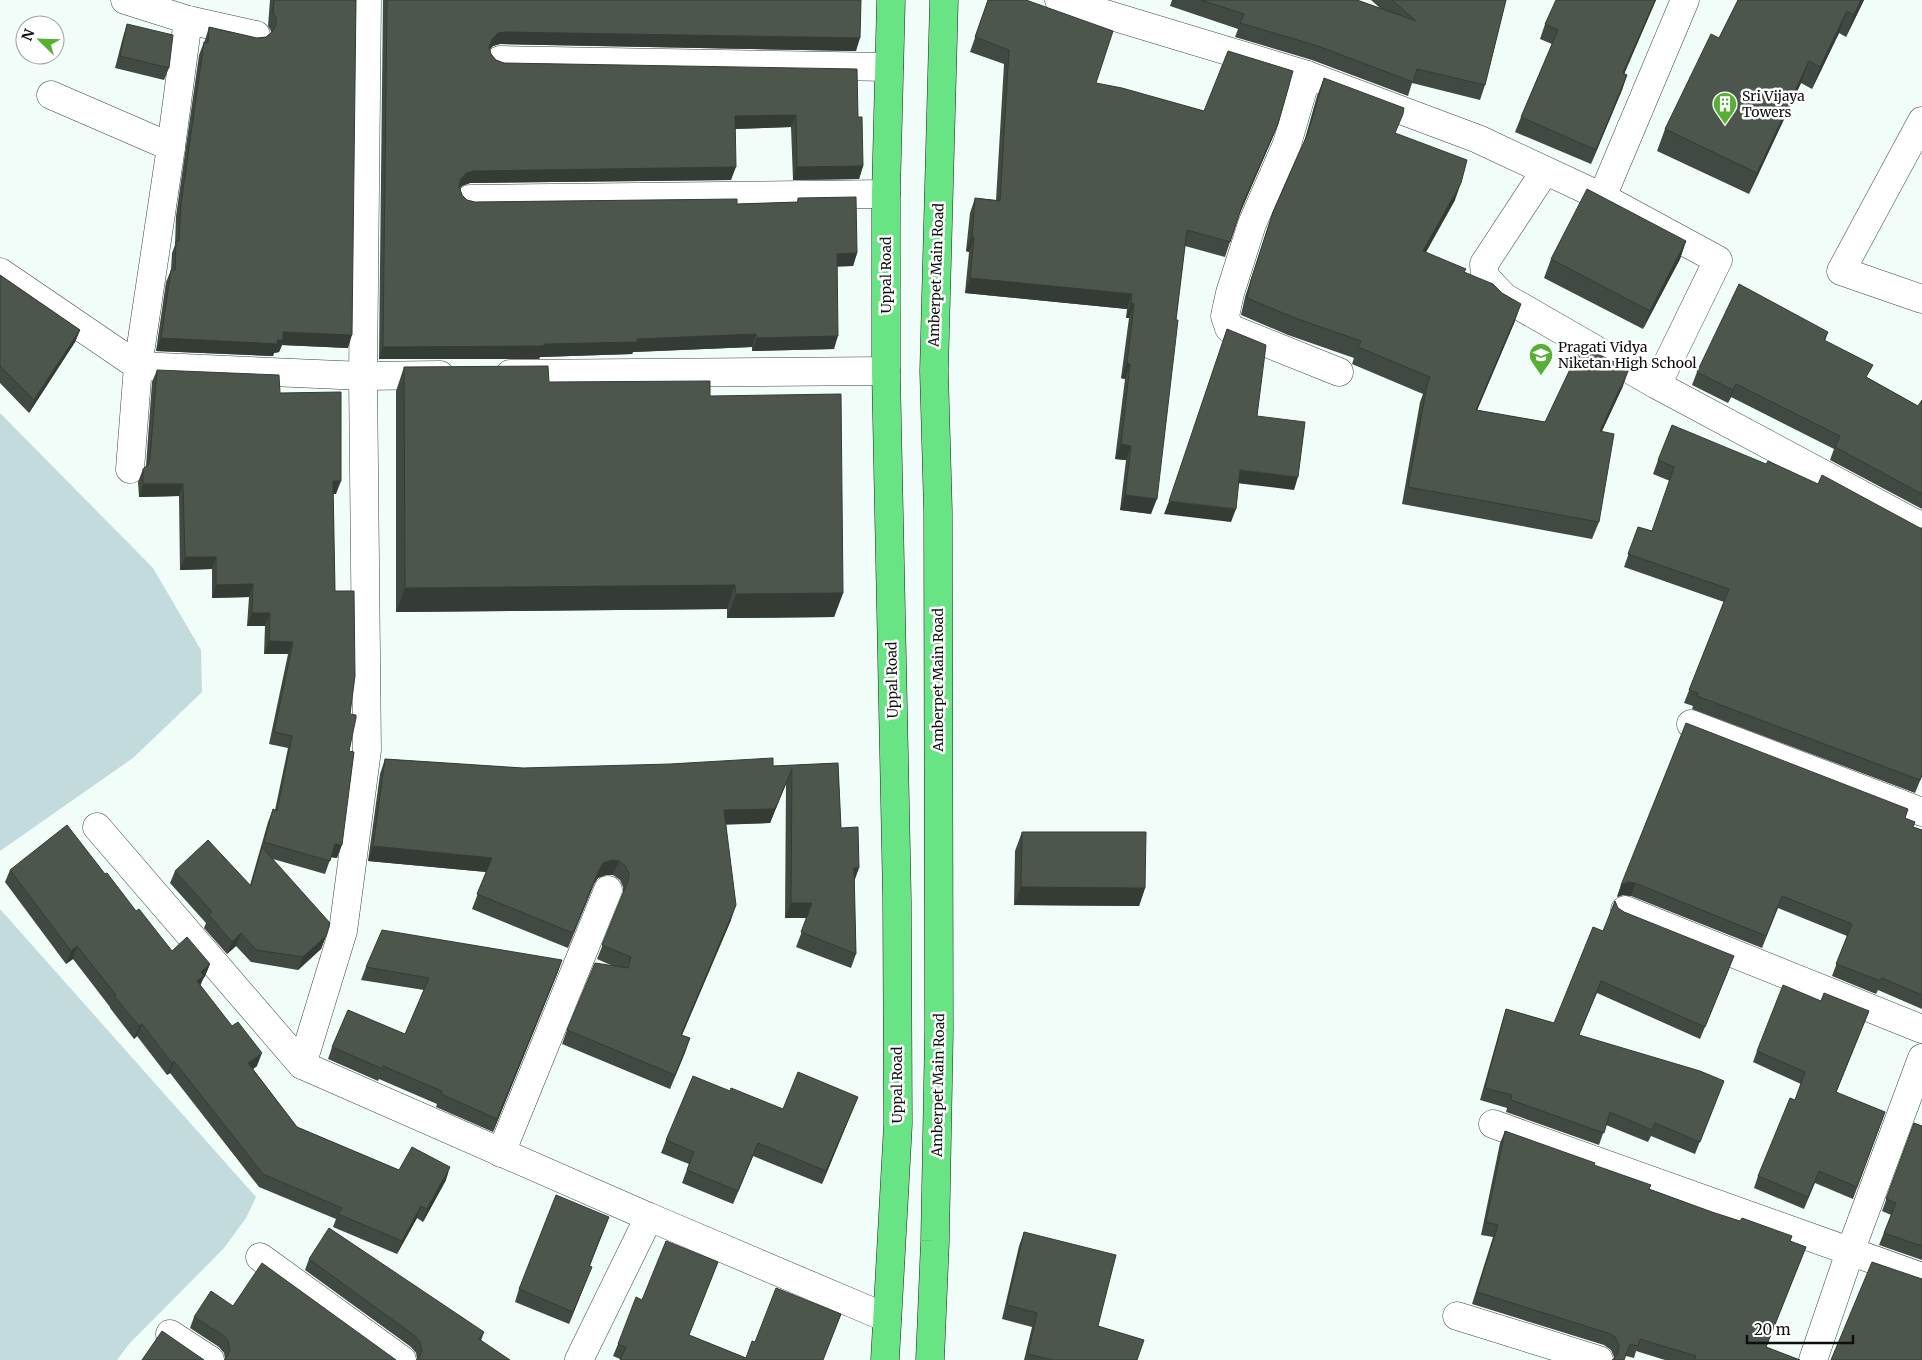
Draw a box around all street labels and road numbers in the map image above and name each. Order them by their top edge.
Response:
street label: Amberpet Main Road [924,202,948,348]
street label: Uppal Road [877,236,895,313]
street label: Amberpet Main Road [929,608,947,753]
street label: Uppal Road [882,641,902,719]
street label: Amberpet Main Road [928,1012,948,1158]
street label: Uppal Road [888,1046,906,1123]

